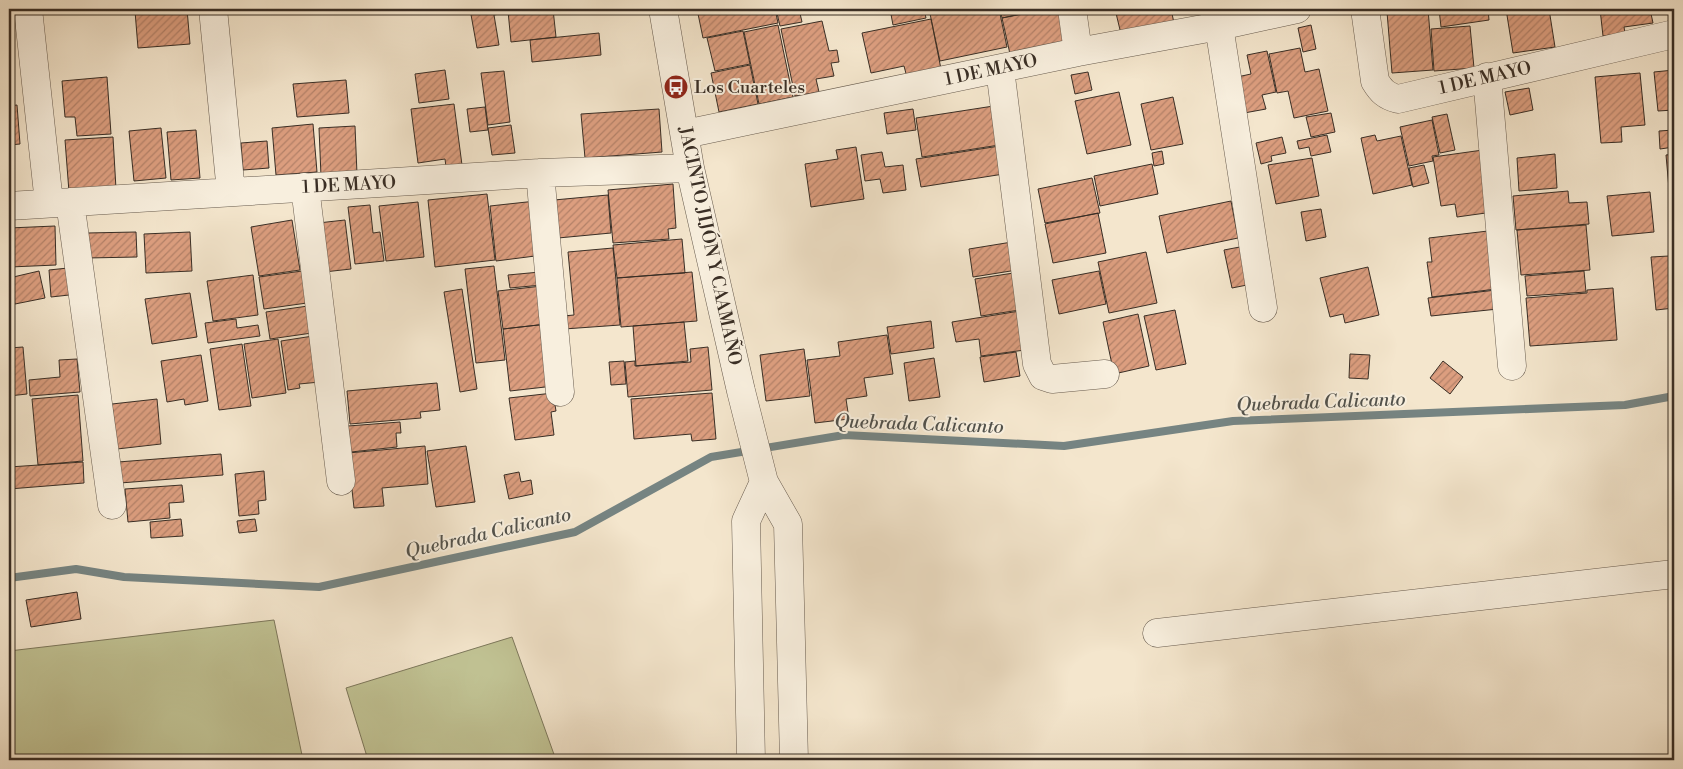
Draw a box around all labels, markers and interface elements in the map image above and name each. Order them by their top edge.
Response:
street label: 1 DE MAYO [943,49,1039,91]
street label: 1 DE MAYO [1436,56,1534,100]
bus stop icon: Los Cuarteles [663,74,689,100]
place label: Los Cuarteles [694,76,805,99]
street label: JACINTO JIJÓN Y CAAMAÑO [673,123,748,367]
street label: 1 DE MAYO [301,171,397,199]
water label: Quebrada Calicanto [1236,387,1406,417]
water label: Quebrada Calicanto [834,409,1004,439]
water label: Quebrada Calicanto [403,502,573,564]

